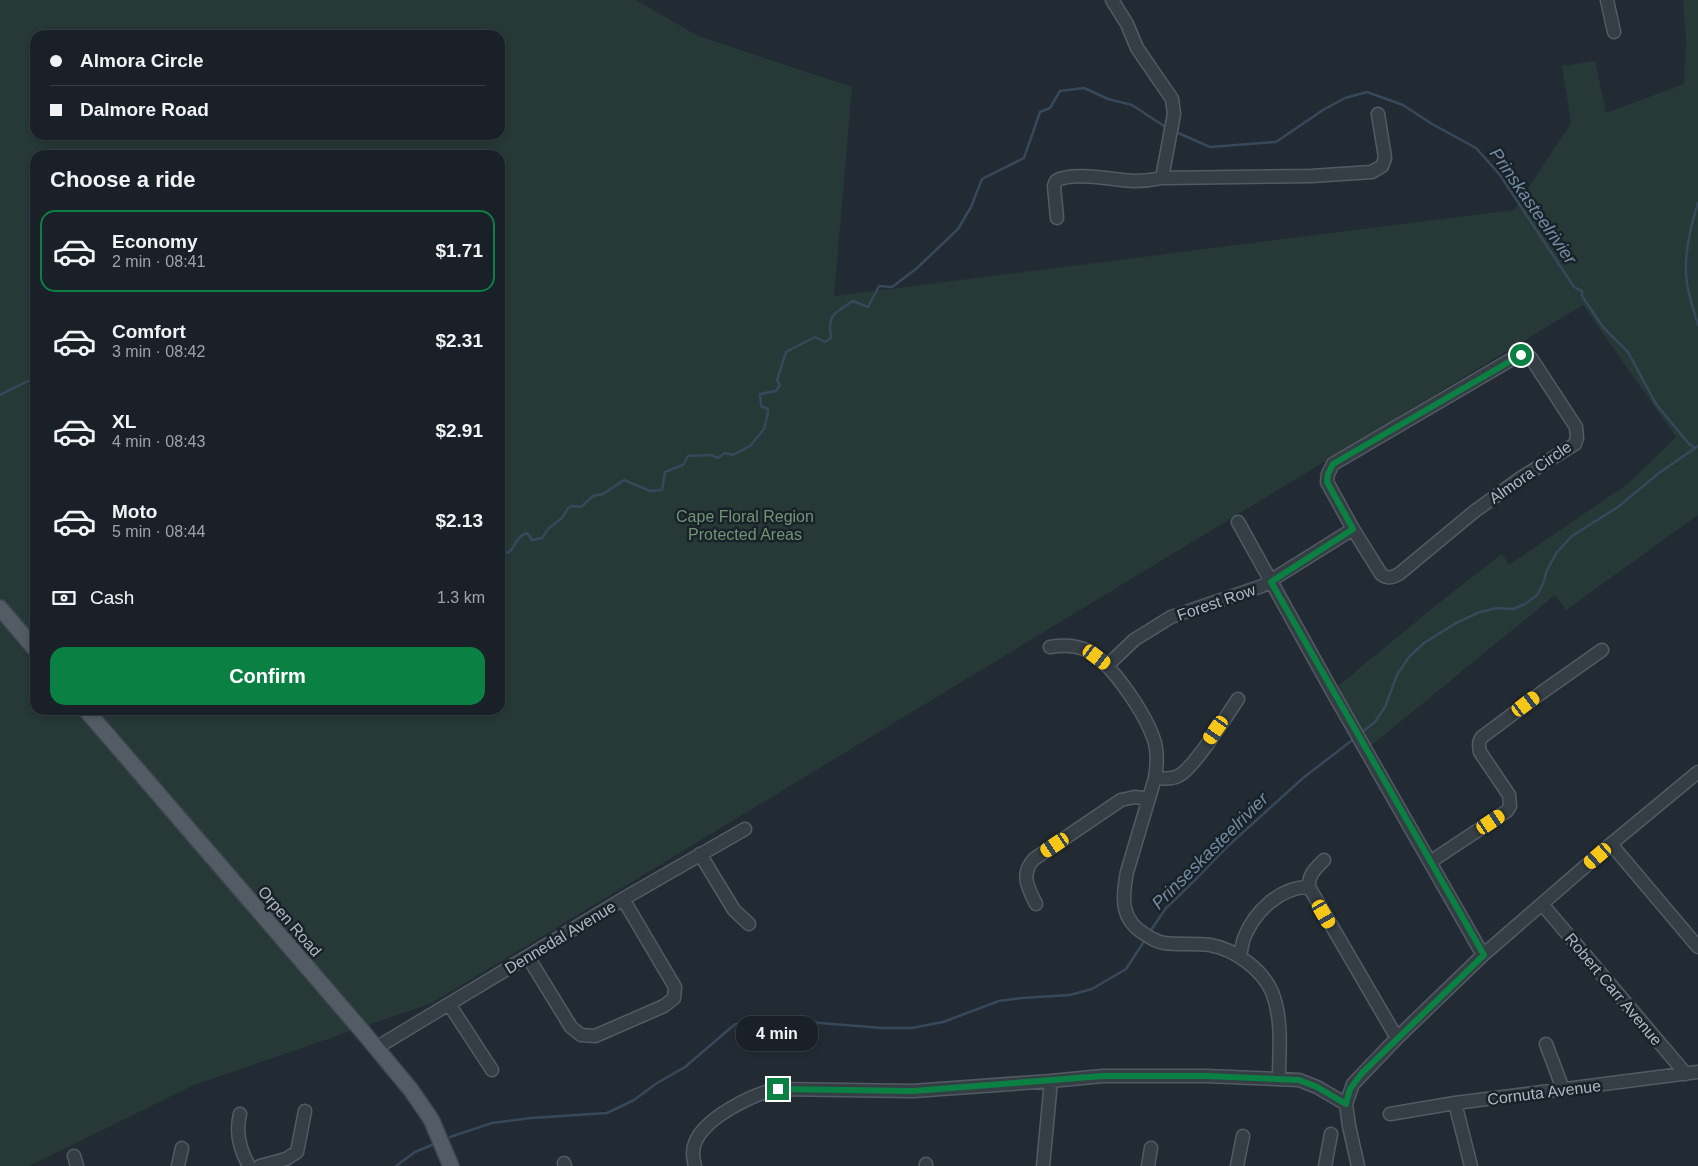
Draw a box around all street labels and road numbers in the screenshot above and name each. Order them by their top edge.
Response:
street label: Almora Circle [1486,438,1575,507]
street label: Forest Row [1175,581,1258,624]
street label: Orpen Road [255,883,325,960]
street label: Dennedal Avenue [502,898,619,977]
street label: Robert Carr Avenue [1562,930,1666,1049]
street label: Cornuta Avenue [1486,1077,1602,1108]

